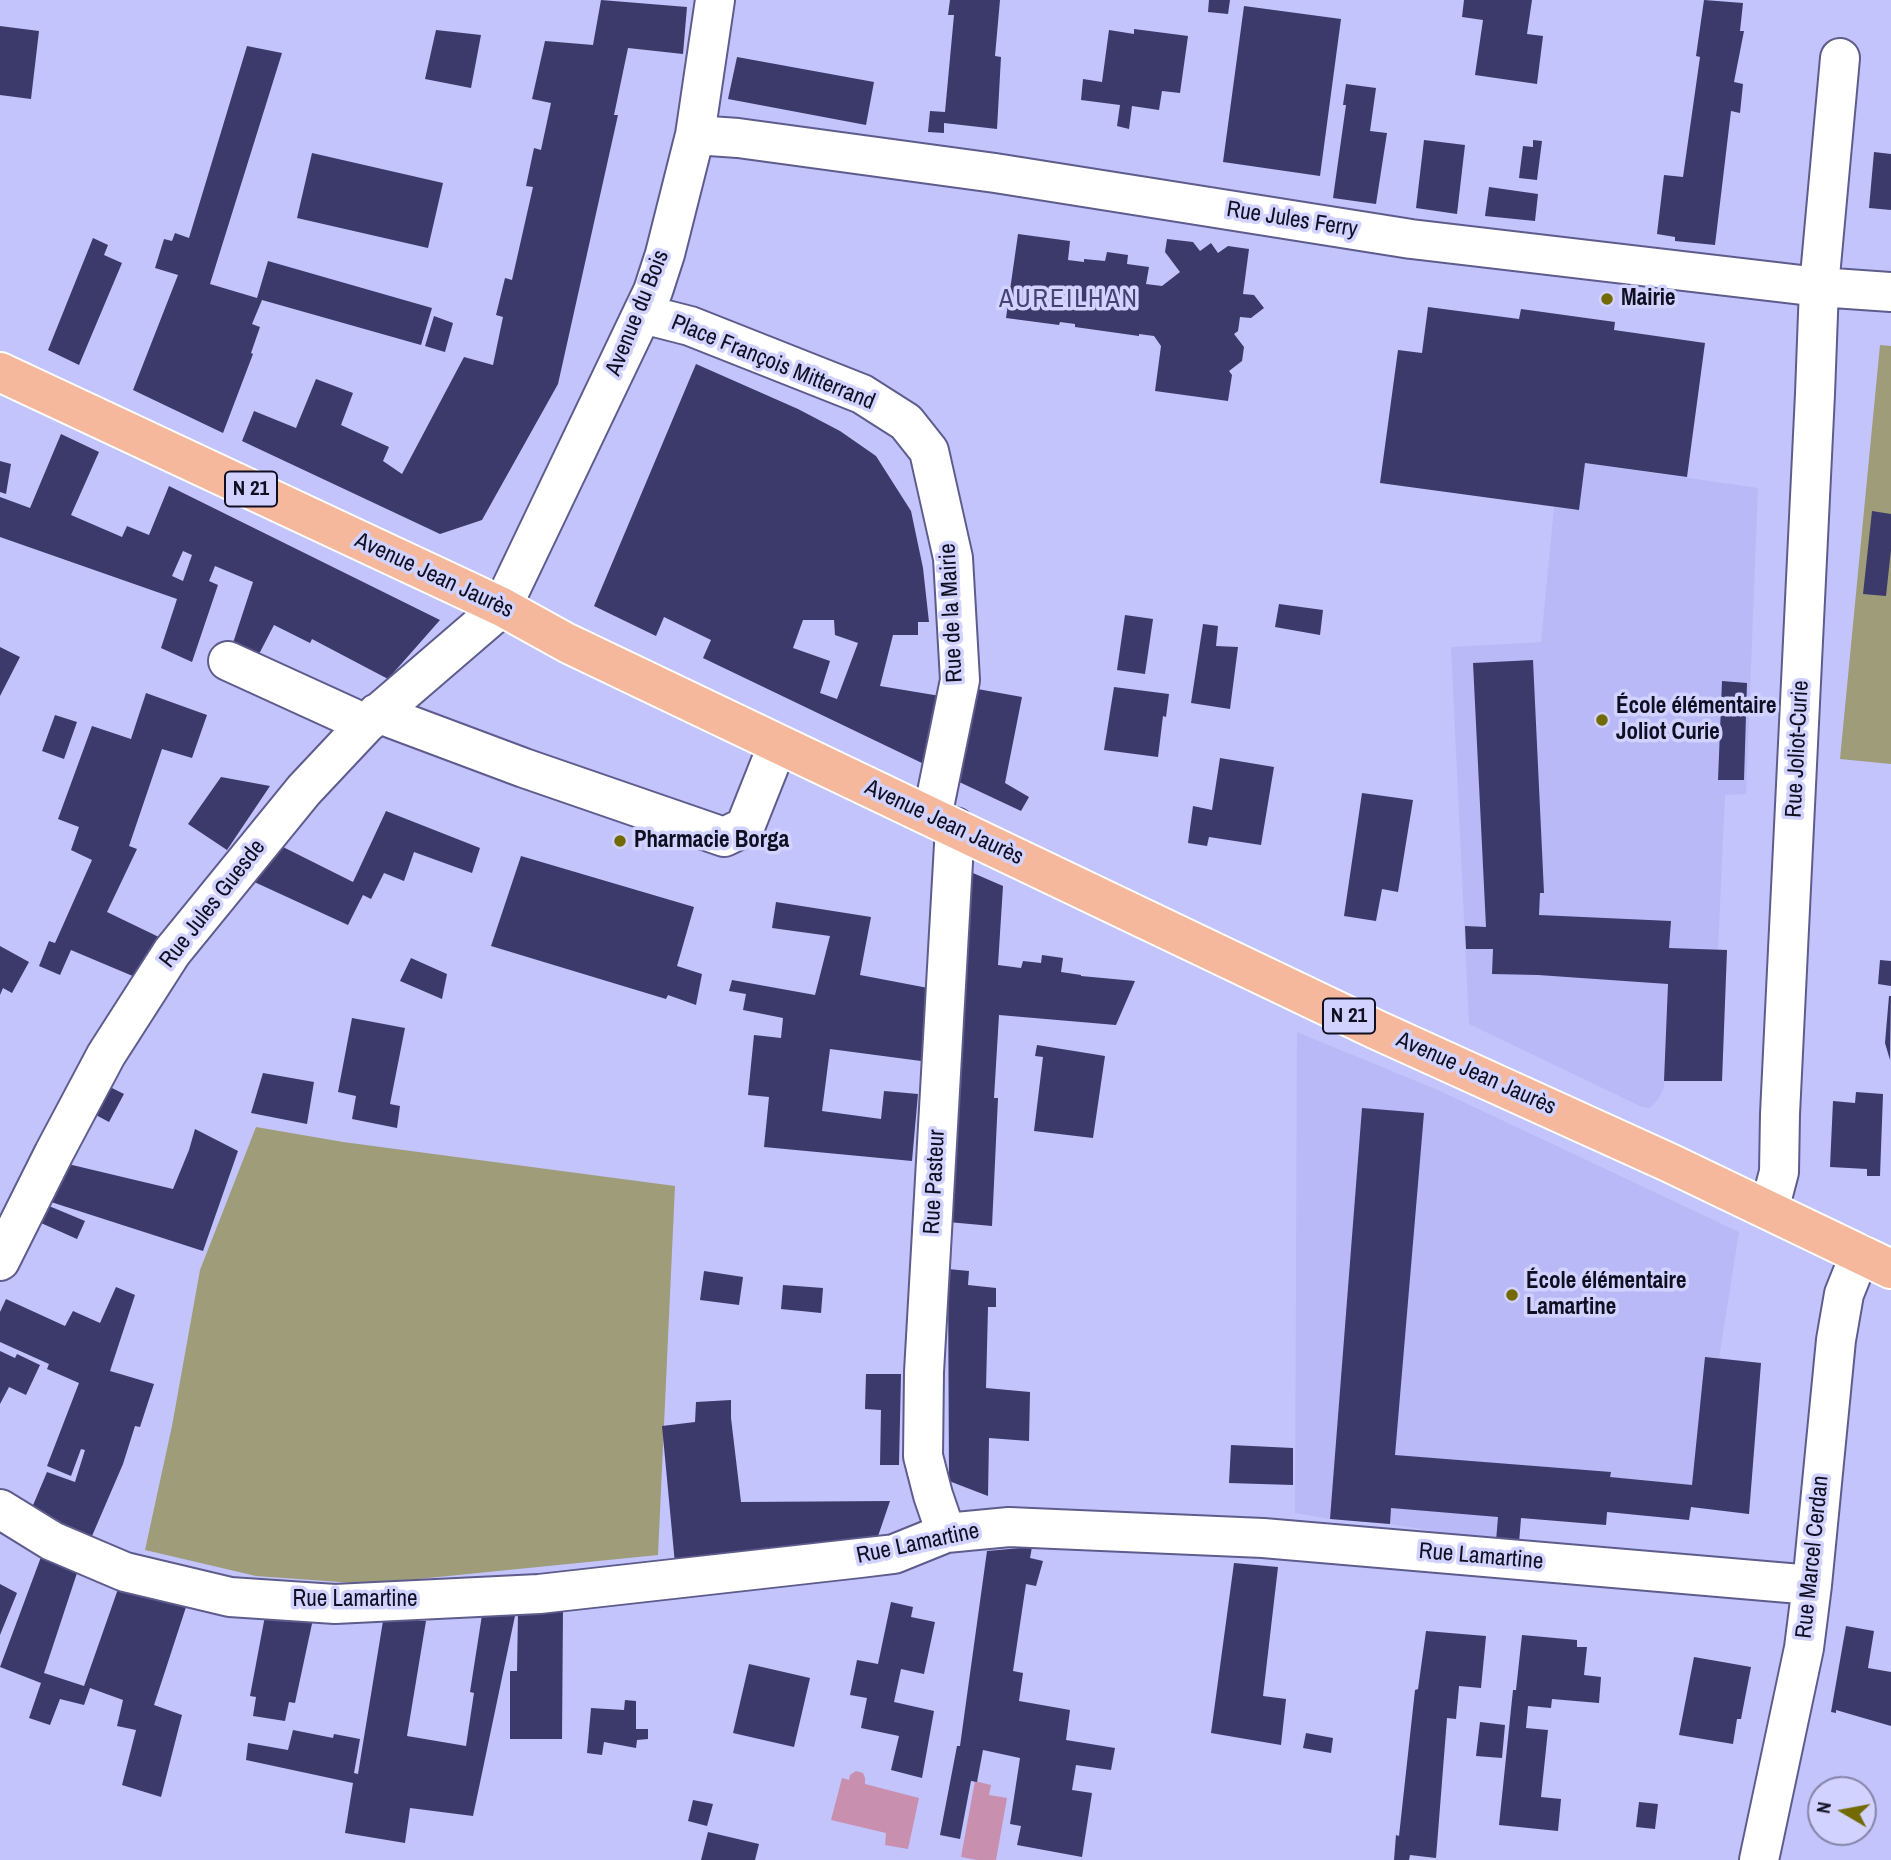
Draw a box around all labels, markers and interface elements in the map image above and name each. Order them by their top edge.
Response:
street label: Rue Jules Ferry [1225,196,1359,244]
street label: Avenue du Bois [600,246,676,380]
district label: AUREILHAN [1000,284,1138,316]
place label: Mairie [1621,285,1676,313]
marker: Mairie [1599,291,1615,307]
street label: Place François Mitterrand [667,310,879,416]
road number: N 21 [225,472,277,506]
street label: Avenue Jean Jaurès [350,527,518,625]
street label: Rue de la Mairie [935,543,969,683]
street label: Rue Joliot-Curie [1781,680,1815,818]
place label: École élémentaire Joliot Curie [1616,693,1776,747]
marker: École élémentaire Joliot Curie [1594,712,1610,728]
street label: Avenue Jean Jaurès [860,774,1028,872]
place label: Pharmacie Borga [634,827,789,855]
marker: Pharmacie Borga [612,833,628,849]
street label: Rue Jules Guesde [154,834,272,974]
road number: N 21 [1323,998,1375,1034]
street label: Avenue Jean Jaurès [1392,1026,1560,1122]
street label: Rue Pasteur [918,1129,952,1235]
place label: École élémentaire Lamartine [1526,1268,1686,1322]
marker: École élémentaire Lamartine [1504,1287,1520,1303]
street label: Rue Marcel Cerdan [1791,1474,1835,1640]
street label: Rue Lamartine [854,1518,982,1570]
street label: Rue Lamartine [1418,1538,1544,1576]
street label: Rue Lamartine [293,1586,417,1614]
north arrow [1807,1776,1877,1846]
text: N [1810,1800,1837,1815]

